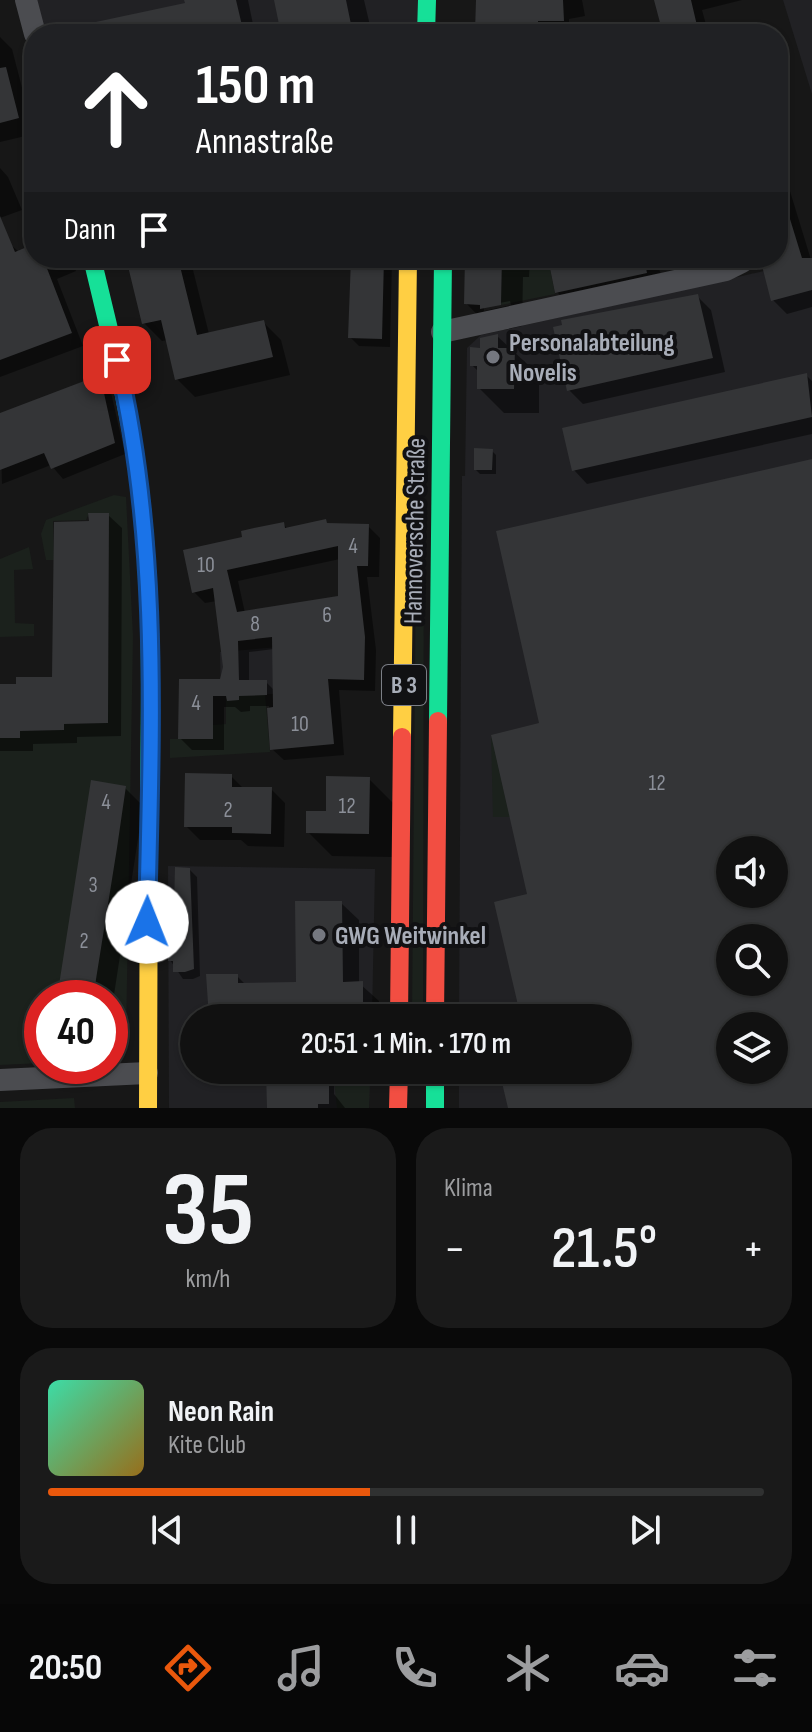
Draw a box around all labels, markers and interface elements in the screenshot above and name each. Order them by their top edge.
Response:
text: 150 m [196,53,315,120]
icon: ahead [64,56,168,160]
text: Annastraße [196,121,334,164]
icon: arrive [132,208,176,252]
text: Dann [64,212,116,248]
pin [83,326,151,394]
place label: Personalabteilung Novelis [509,328,674,389]
icon: arrive [95,338,139,382]
marker: Personalabteilung Novelis [484,348,502,366]
street label: Hannoversche Straße [398,438,433,624]
house number: 4 [348,533,358,560]
house number: 10 [197,552,215,579]
house number: 6 [322,602,332,629]
house number: 8 [250,611,260,638]
road number: B 3 [382,665,426,705]
house number: 4 [191,690,201,717]
house number: 10 [291,711,309,738]
house number: 12 [648,770,666,797]
house number: 4 [101,789,111,816]
house number: 12 [338,793,356,820]
house number: 2 [223,797,233,824]
map controls [716,836,788,1084]
button: sound [716,836,788,908]
house number: 3 [88,872,98,899]
position arrow [105,880,189,964]
place label: GWG Weitwinkel [335,921,486,952]
button: search [716,924,788,996]
marker: GWG Weitwinkel [310,926,328,944]
house number: 2 [79,928,89,955]
speed limit sign: 40 [24,980,128,1084]
button: layers [716,1012,788,1084]
text: 20:51 · 1 Min. · 170 m [301,1026,511,1062]
text: 35 [162,1149,254,1274]
text: Klima [444,1173,493,1204]
text: 21.5° [551,1213,657,1285]
text: − [444,1223,466,1276]
text: + [742,1223,764,1276]
text: km/h [186,1264,230,1295]
text: Neon Rain [168,1394,274,1430]
text: Kite Club [168,1430,246,1461]
icon: previous [145,1508,189,1552]
icon: pause [384,1508,428,1552]
icon: next [623,1508,667,1552]
icon: directions [160,1640,216,1696]
icon: music [273,1640,329,1696]
icon: phone [387,1640,443,1696]
icon: climate [500,1640,556,1696]
icon: car [614,1640,670,1696]
icon: filters [727,1640,783,1696]
text: 20:50 [29,1647,102,1690]

